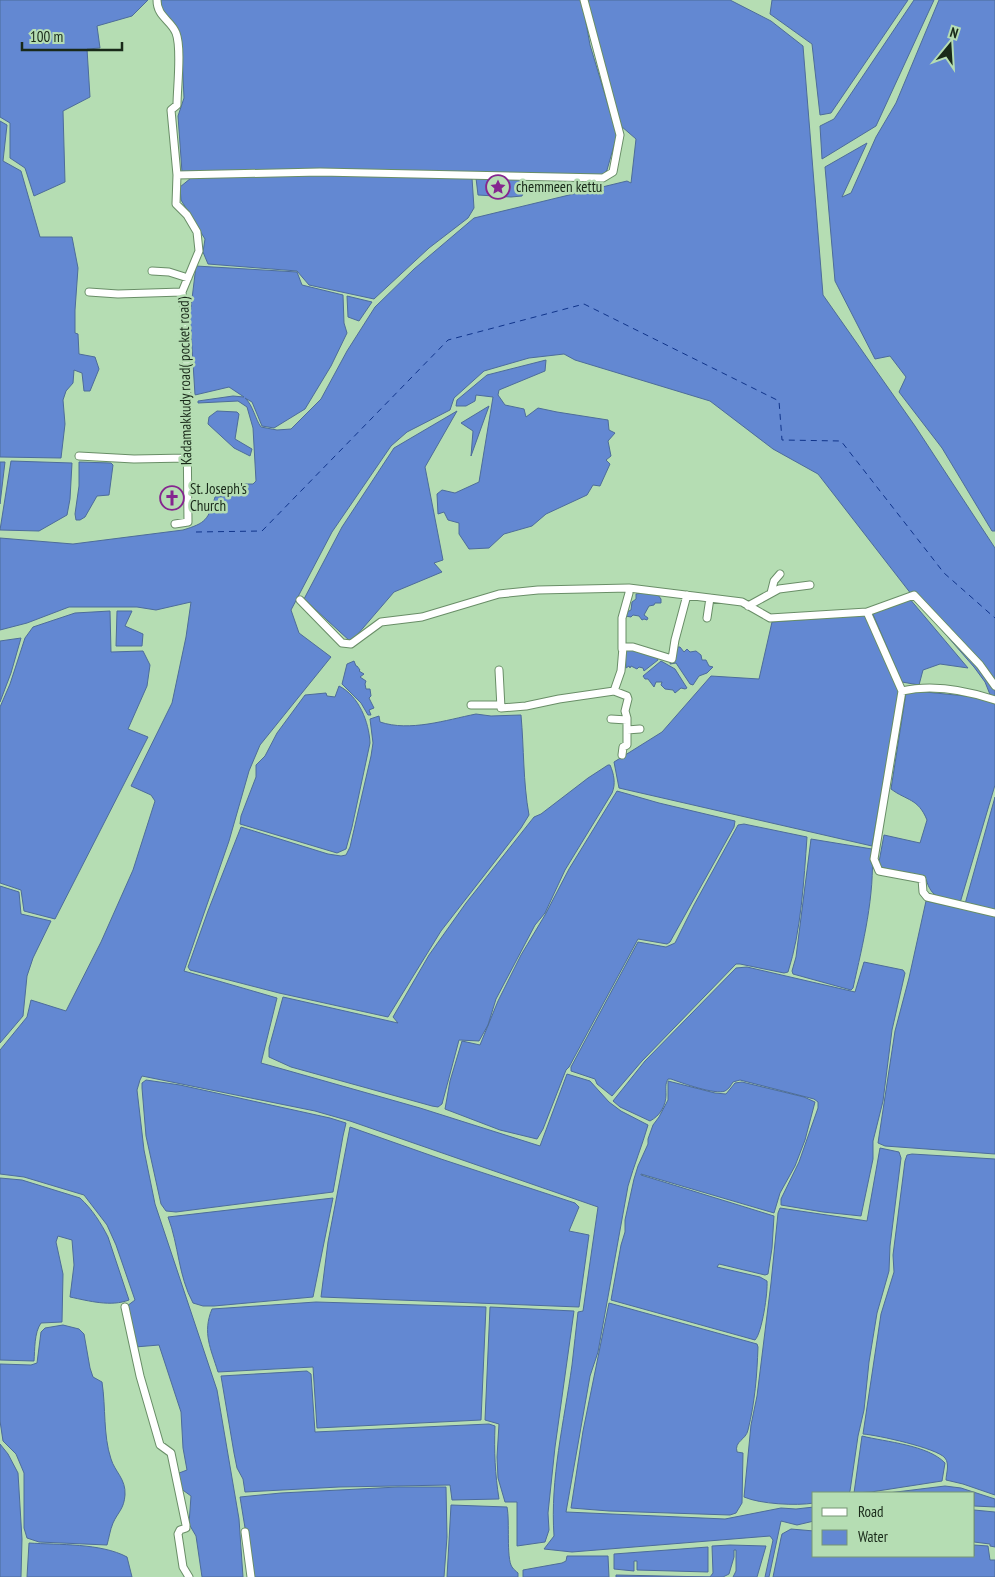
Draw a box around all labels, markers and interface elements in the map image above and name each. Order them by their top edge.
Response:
scale bar [22,20,122,52]
north arrow [925,20,975,70]
text: N [948,23,960,42]
text: 100 m [30,27,63,46]
place icon: chemmeen kettu [485,174,511,200]
place label: chemmeen kettu [516,177,602,196]
street label: Kadamakkudy road( pocket road) [174,296,195,465]
place label: St. Joseph's Church [190,479,247,515]
church icon: St. Joseph's Church [159,485,185,511]
legend [812,1492,975,1557]
text: Road [858,1502,884,1521]
text: Water [858,1527,889,1546]

